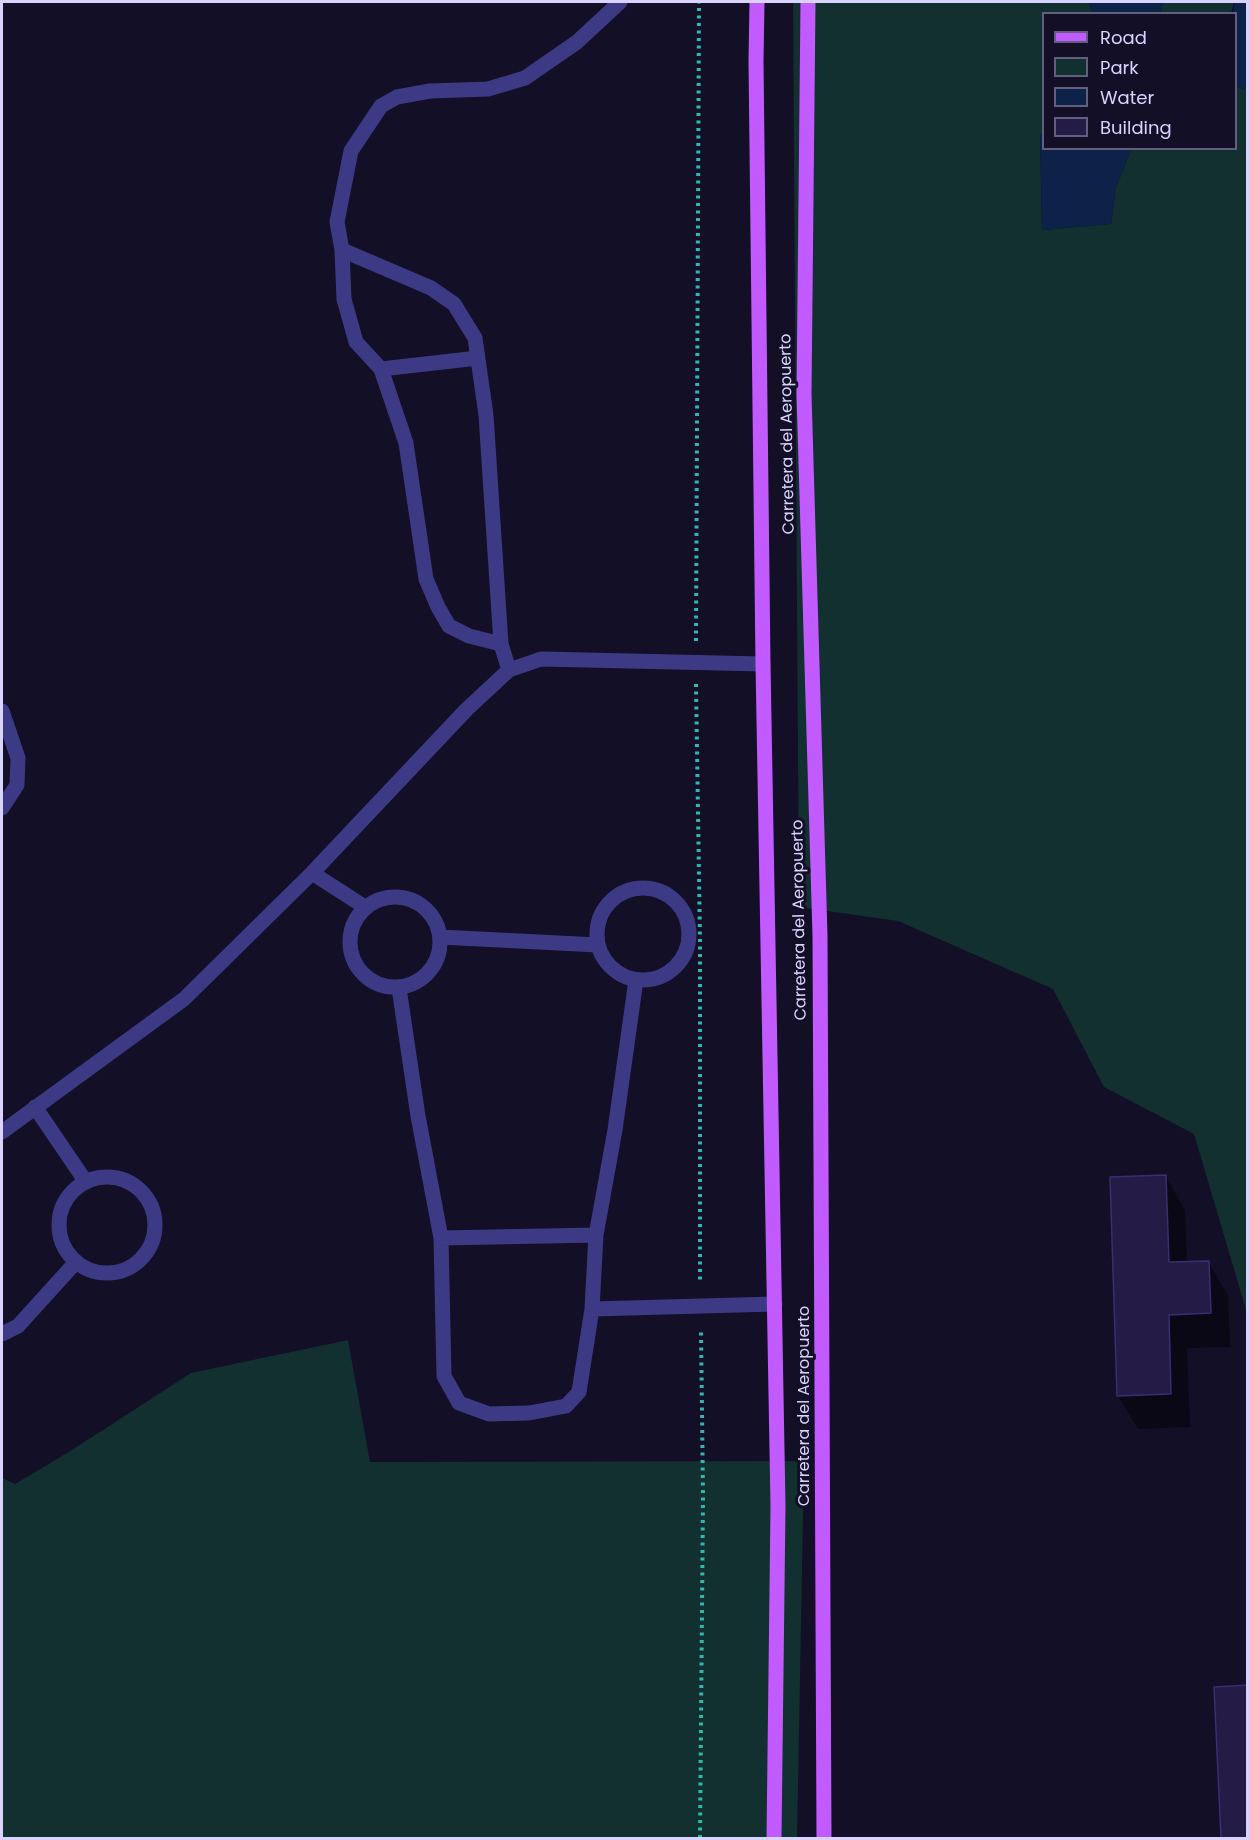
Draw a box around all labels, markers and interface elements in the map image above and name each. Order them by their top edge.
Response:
legend [1042,12,1237,150]
text: Road [1100,25,1147,50]
text: Park [1100,55,1139,80]
text: Water [1100,85,1154,110]
text: Building [1100,115,1172,140]
street label: Carretera del Aeropuerto [777,334,799,534]
street label: Carretera del Aeropuerto [789,820,811,1020]
street label: Carretera del Aeropuerto [795,1306,815,1506]

